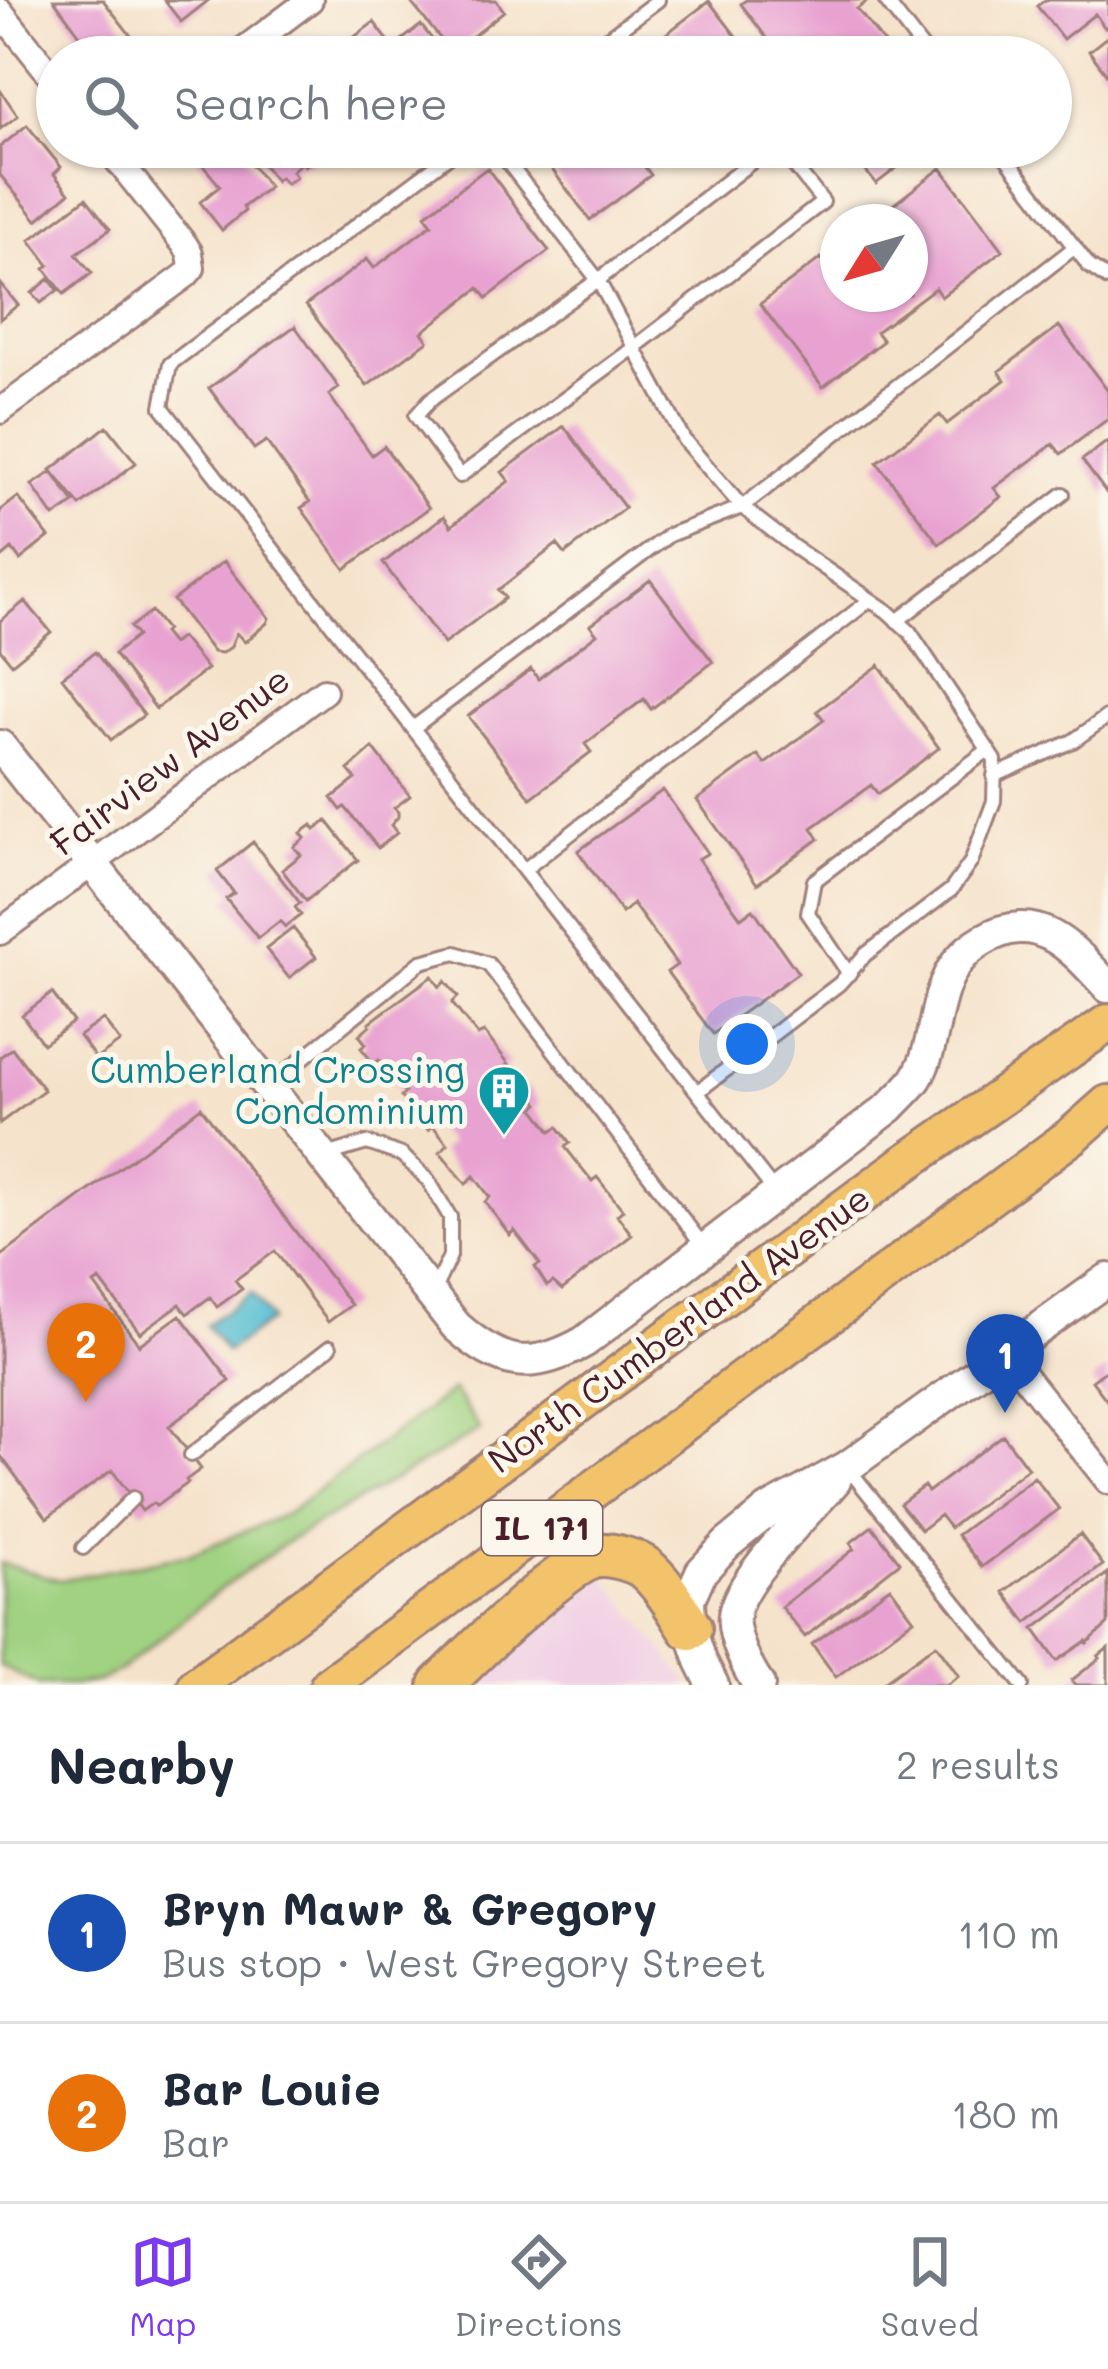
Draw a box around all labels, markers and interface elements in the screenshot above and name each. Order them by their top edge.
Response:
search box [36,36,1072,168]
icon: search [78,69,144,135]
text: Search here [174,73,448,131]
north arrow [820,204,928,312]
street label: Fairview Avenue [40,654,298,865]
your location [717,1014,777,1074]
place label: Cumberland Crossing Condominium [90,1045,465,1133]
building icon: Cumberland Crossing Condominium [476,1063,532,1137]
street label: North Cumberland Avenue [478,1173,879,1482]
pin: 2 [47,1303,125,1402]
pin: 1 [966,1314,1044,1413]
road number: IL 171 [482,1501,602,1555]
text: Nearby [48,1730,235,1797]
text: 2 results [896,1738,1060,1789]
text: Bryn Mawr & Gregory [162,1878,657,1936]
text: 1 [78,1907,96,1958]
text: 110 m [958,1907,1060,1958]
text: Bus stop · West Gregory Street [162,1936,766,1987]
text: Bar Louie [162,2058,381,2116]
text: 2 [76,2087,98,2138]
text: 180 m [951,2087,1060,2138]
text: Bar [162,2116,230,2167]
tab: Map [129,2229,196,2344]
tab: Directions [455,2229,622,2344]
tab: Saved [881,2229,979,2344]

